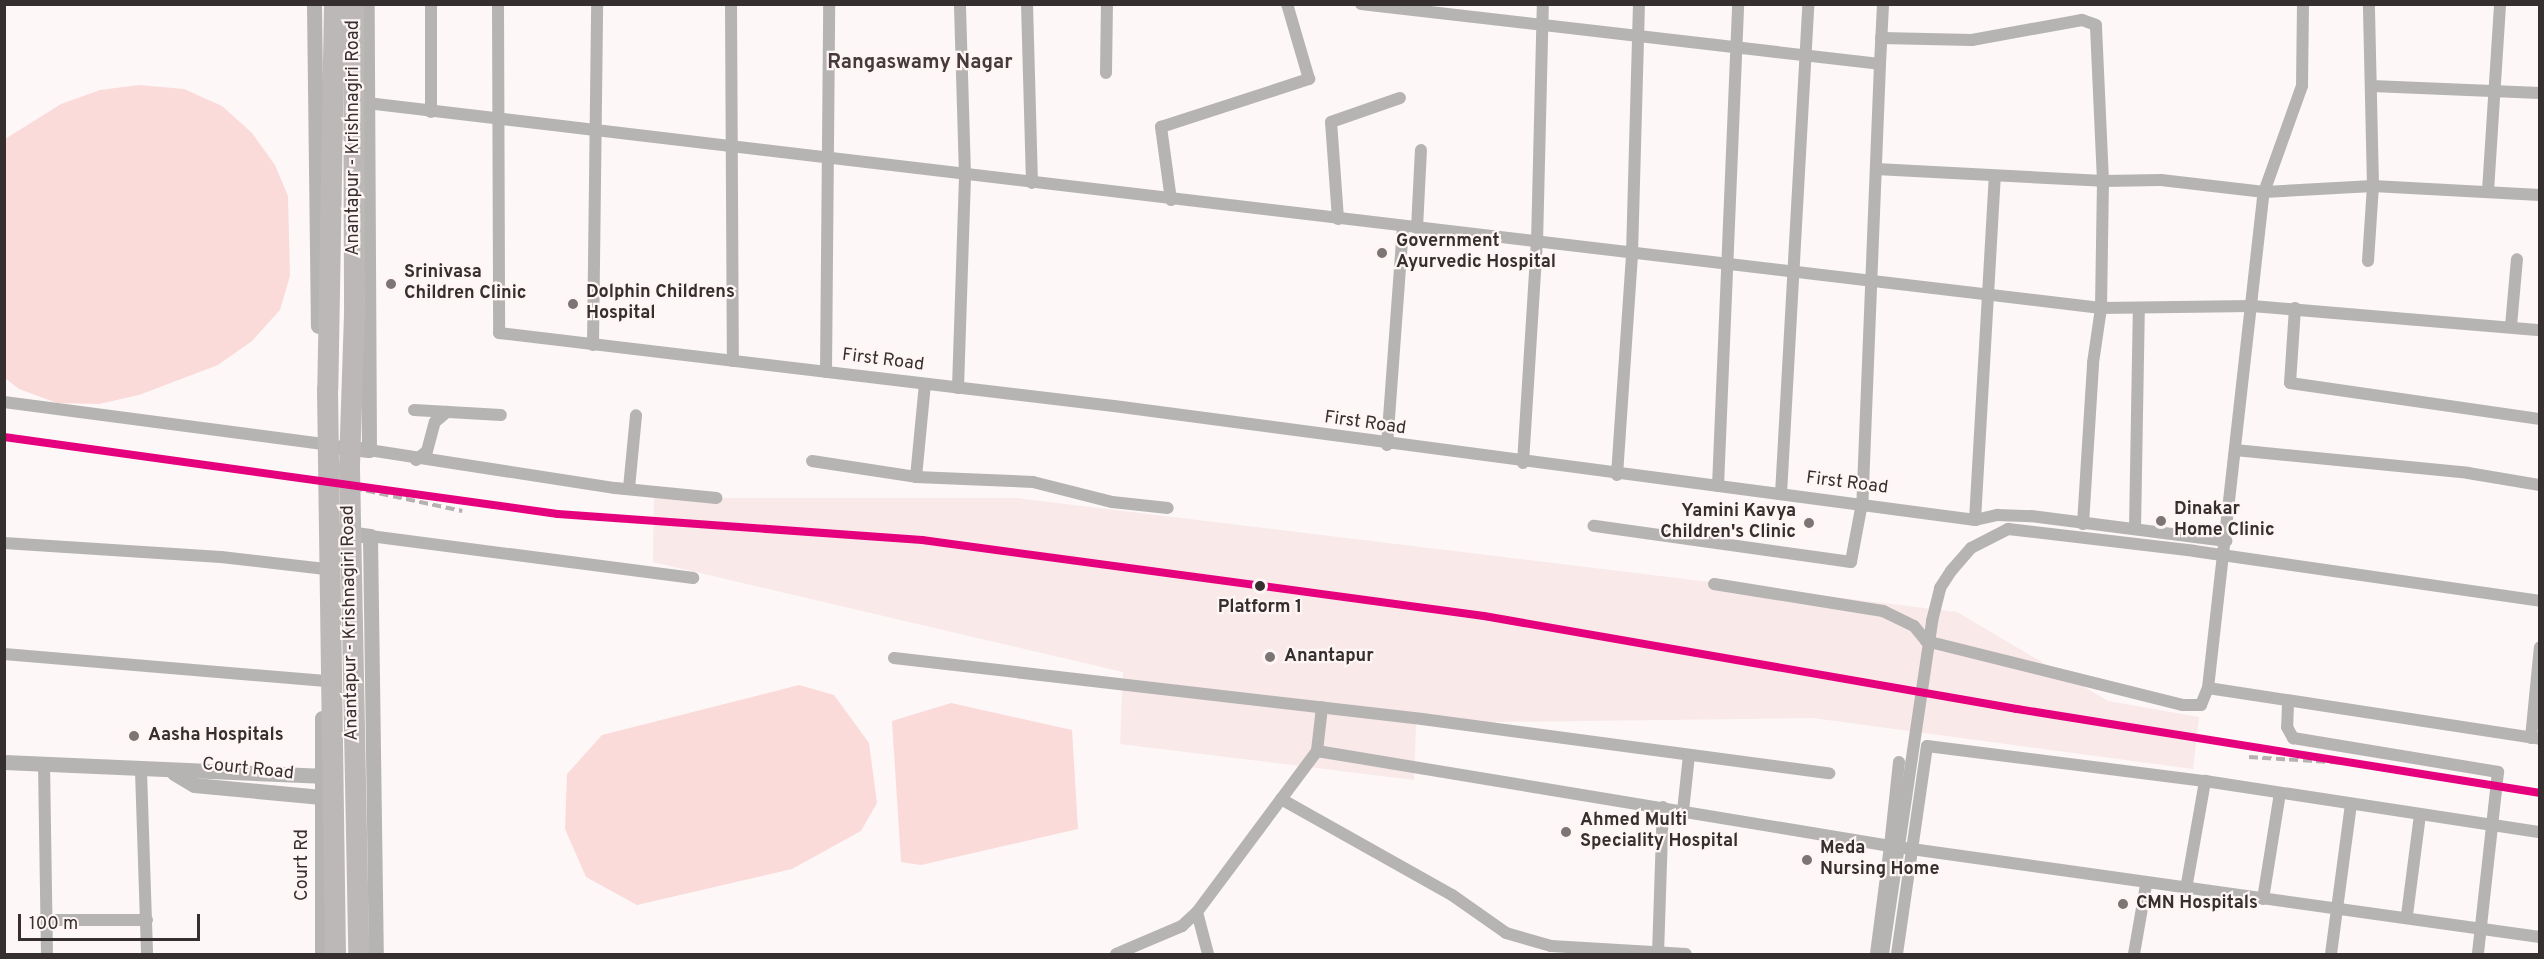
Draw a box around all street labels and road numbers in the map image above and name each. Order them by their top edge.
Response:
street label: Anantapur - Krishnagiri Road [343,20,365,256]
street label: First Road [841,345,925,377]
street label: First Road [1323,408,1407,440]
street label: First Road [1805,468,1889,500]
street label: Anantapur - Krishnagiri Road [338,505,364,741]
street label: Court Road [201,754,295,786]
street label: Court Rd [292,829,314,901]

